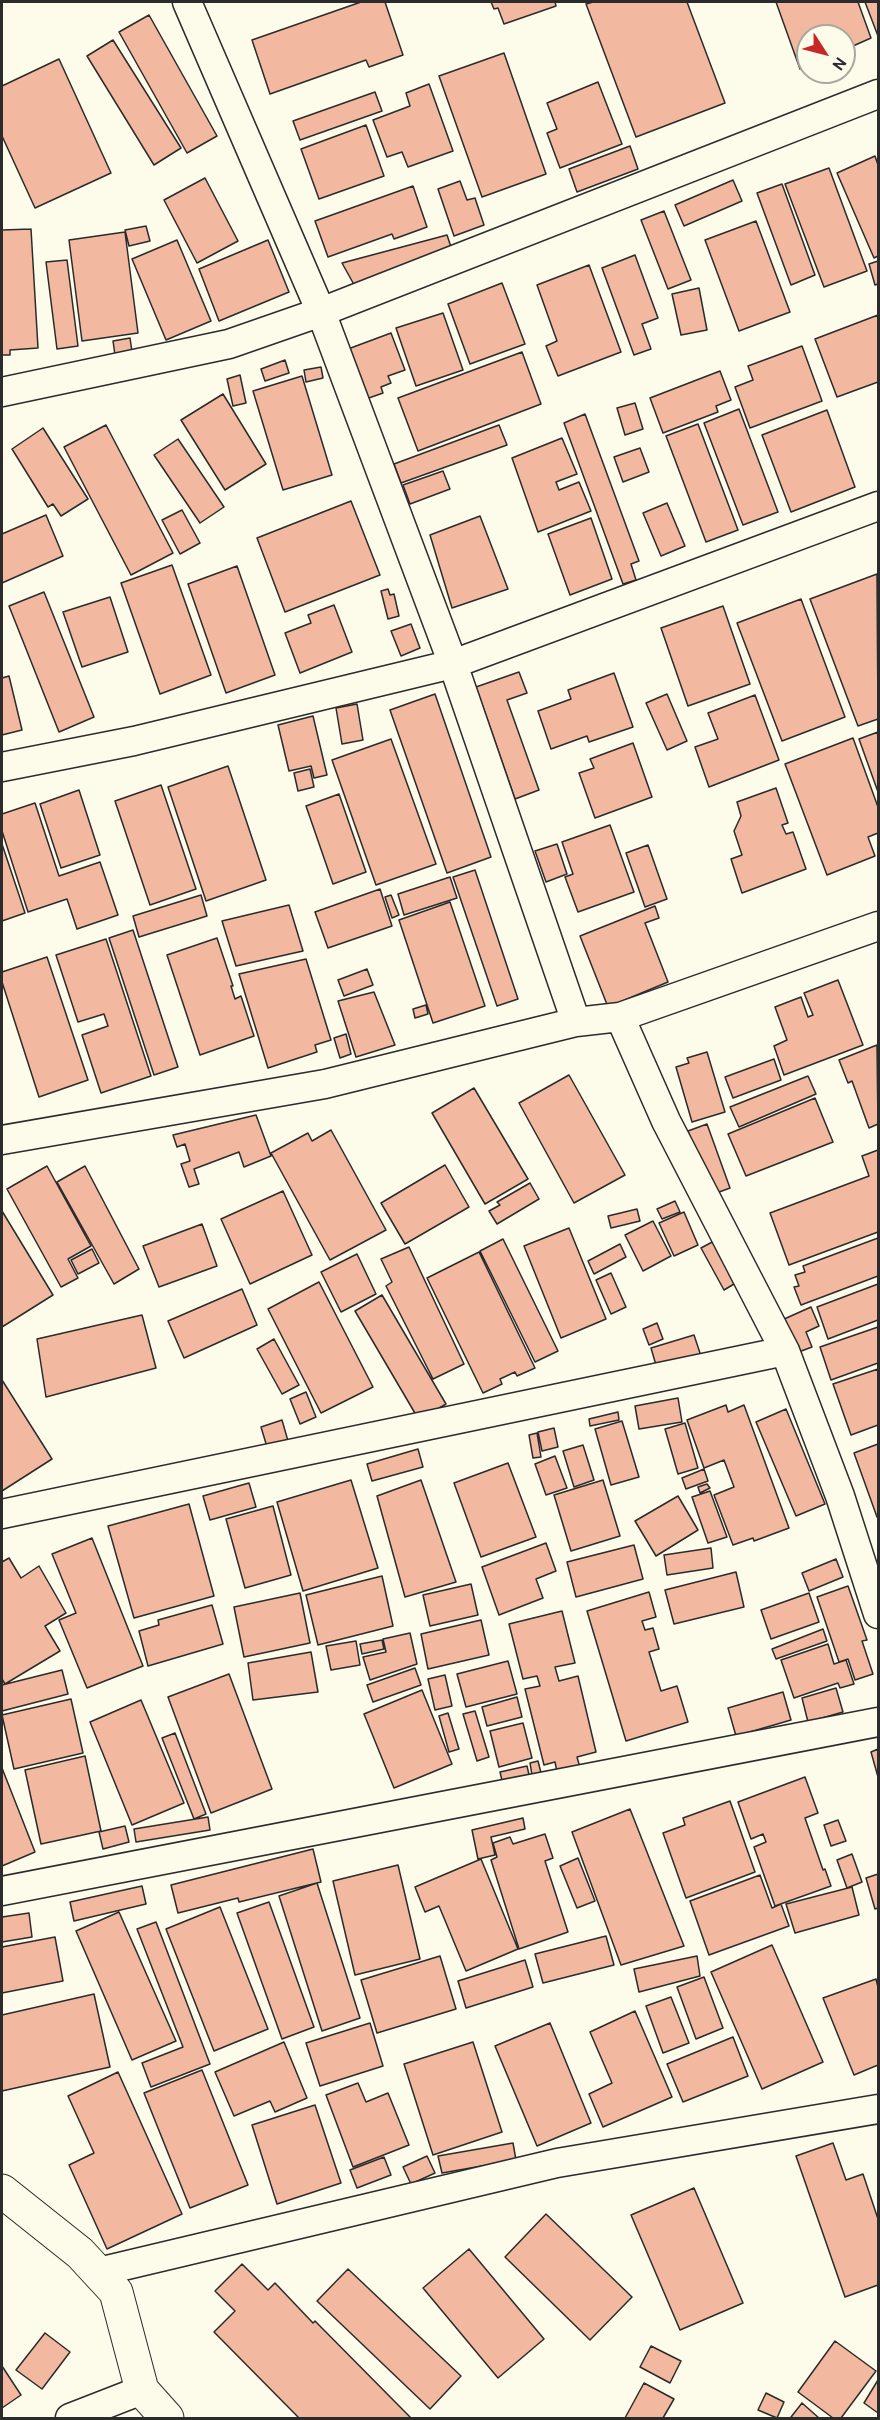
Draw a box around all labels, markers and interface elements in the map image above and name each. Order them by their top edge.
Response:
north arrow [796,24,856,84]
text: N [828,54,850,74]

